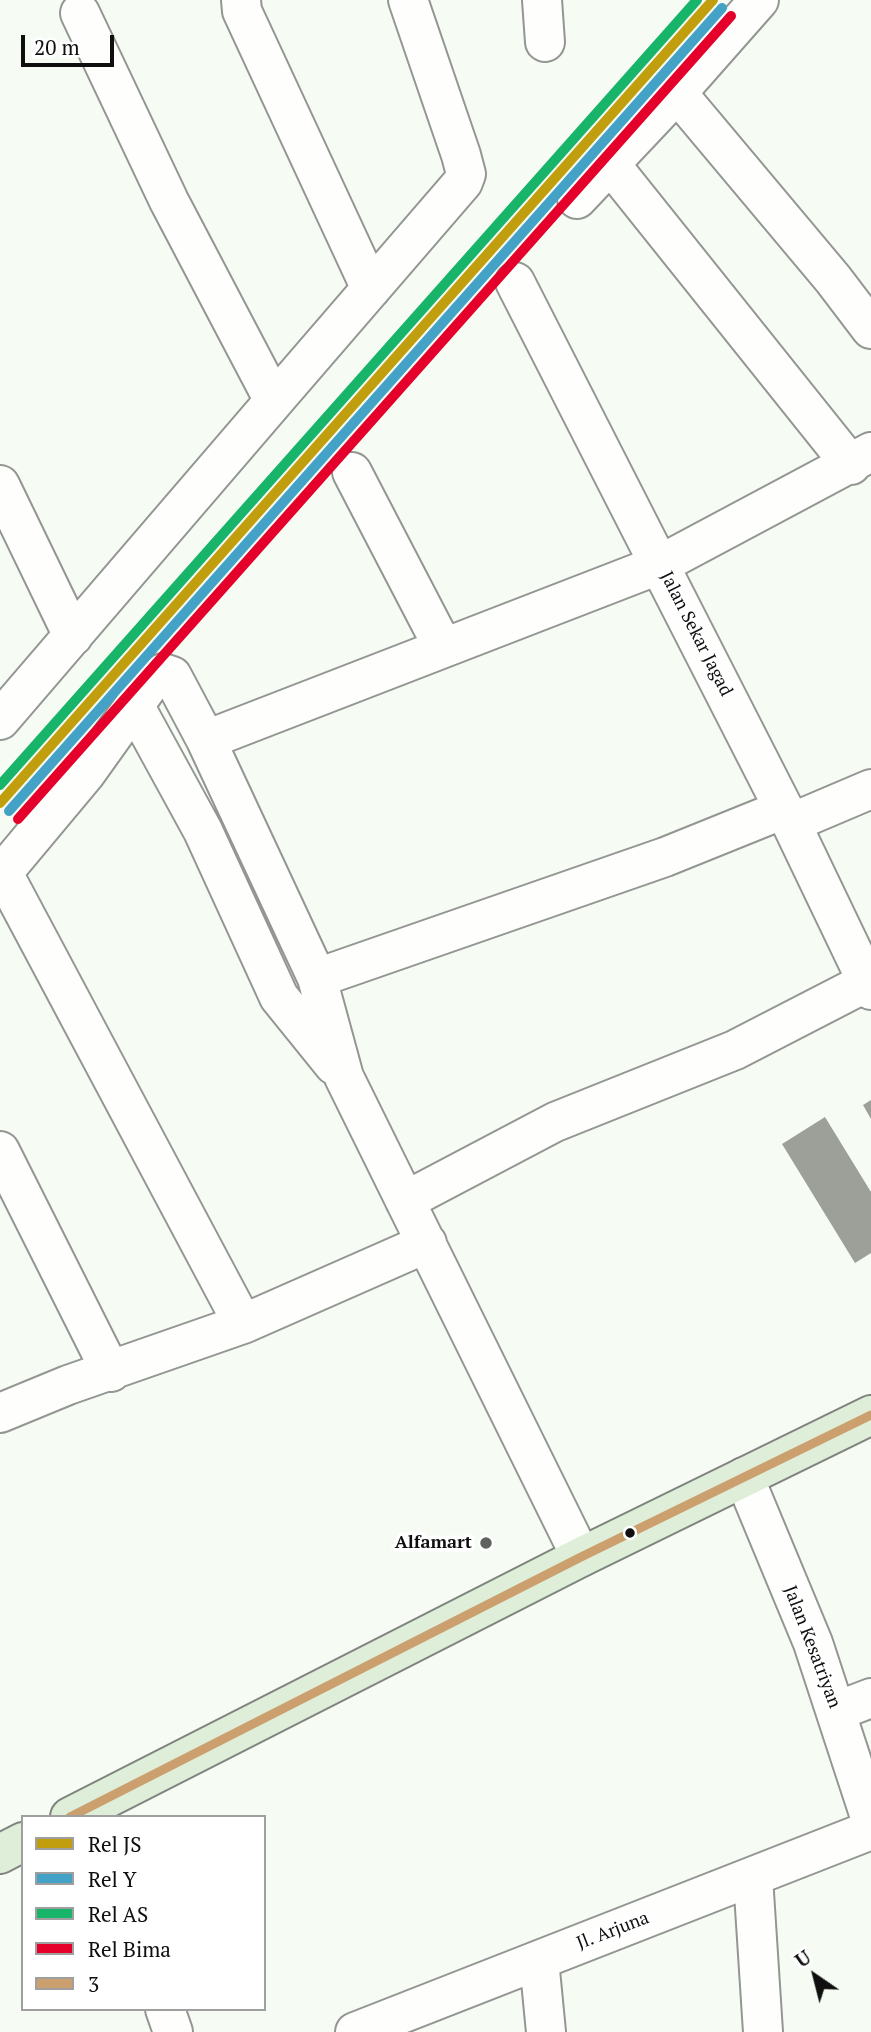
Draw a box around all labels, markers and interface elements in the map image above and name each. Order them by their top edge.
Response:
scale bar [24,21,117,65]
text: 20 m [34,33,80,61]
street label: Jalan Sekar Jagad [655,568,737,700]
unlabelled marker [623,1526,637,1540]
place label: Alfamart [395,1532,472,1554]
marker: Alfamart [478,1535,494,1551]
street label: Jalan Kesatriyan [779,1583,845,1711]
legend [21,1815,266,2011]
text: Rel JS [88,1830,141,1858]
text: Rel Y [88,1865,137,1893]
text: Rel AS [88,1900,148,1928]
street label: Jl. Arjuna [574,1907,652,1955]
text: Rel Bima [88,1935,171,1963]
north arrow [780,1941,850,2011]
text: U [790,1944,815,1973]
text: 3 [88,1970,99,1998]

